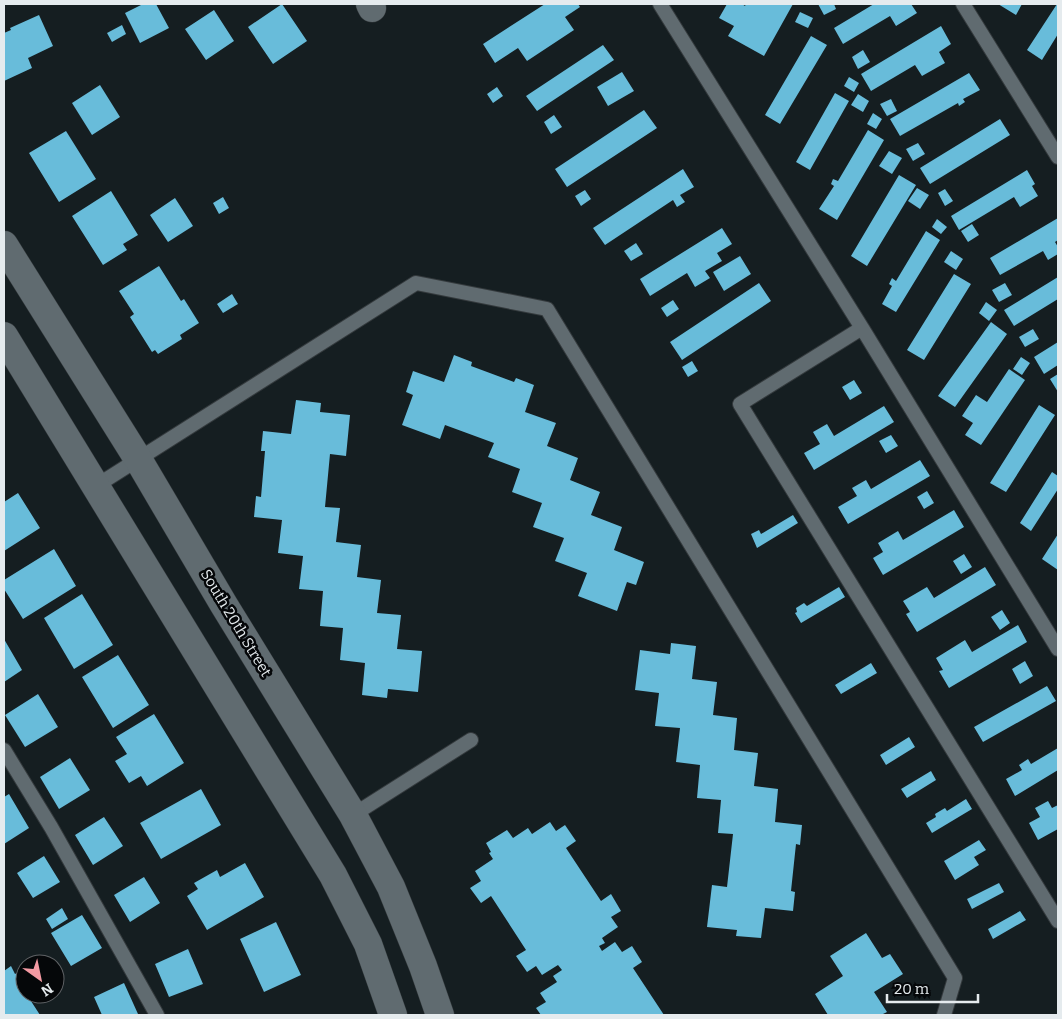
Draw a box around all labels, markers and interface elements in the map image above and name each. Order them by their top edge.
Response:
street label: South 20th Street [197,566,275,680]
north arrow [15,954,65,1004]
scale bar [887,972,978,1004]
text: N [37,979,56,1000]
text: 20 m [894,980,930,998]

